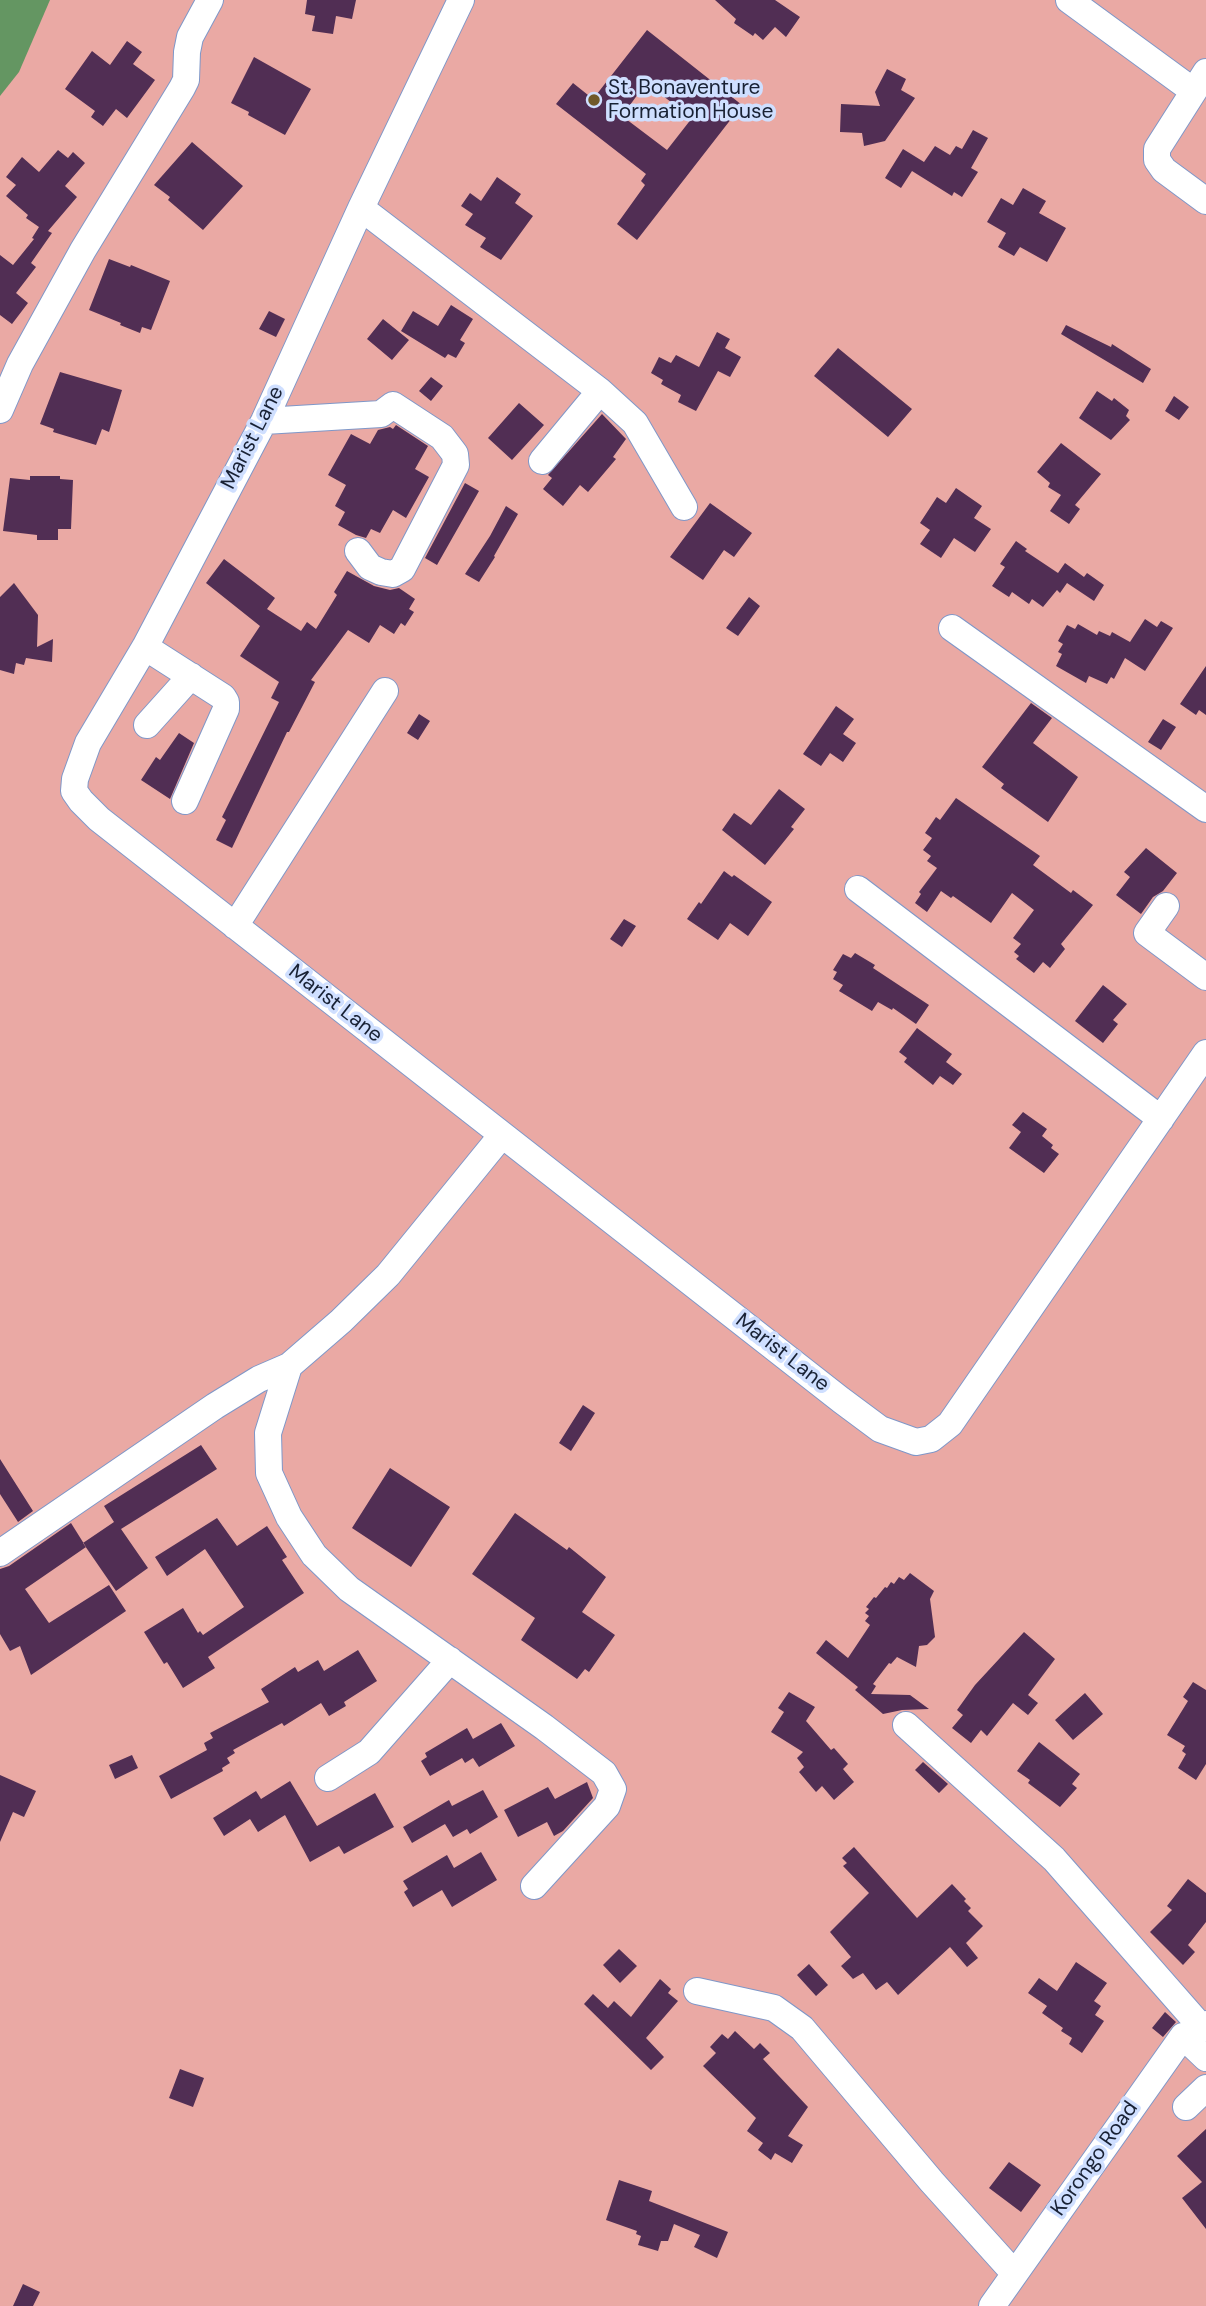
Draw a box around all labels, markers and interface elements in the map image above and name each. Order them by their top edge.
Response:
place label: St. Bonaventure Formation House [608,75,773,125]
marker: St. Bonaventure Formation House [586,92,602,108]
street label: Marist Lane [216,382,290,494]
street label: Marist Lane [283,960,387,1048]
street label: Marist Lane [730,1309,834,1397]
street label: Korongo Road [1046,2097,1144,2221]

